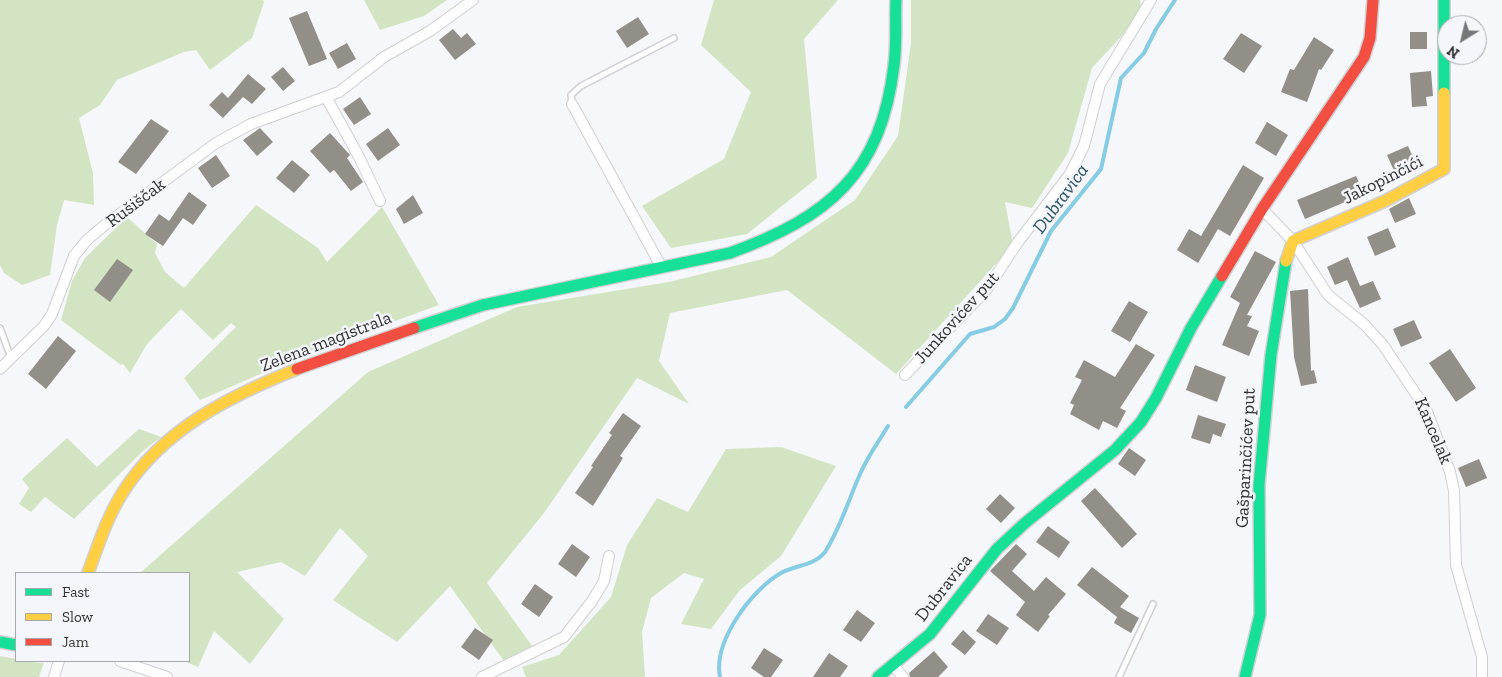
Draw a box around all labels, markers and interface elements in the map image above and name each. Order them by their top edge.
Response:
north arrow [1437,15,1487,65]
text: N [1444,42,1463,62]
street label: Jakopinčići [1339,151,1427,209]
water label: Dubravica [1028,160,1094,238]
street label: Rušiščak [102,174,170,232]
street label: Junkovićev put [910,267,1004,369]
street label: Zelena magistrala [257,307,395,377]
street label: Gašparinčićev put [1232,387,1260,529]
street label: Kancelak [1409,394,1457,468]
street label: Dubravica [911,550,977,626]
legend [15,572,190,662]
text: Fast [62,583,90,601]
text: Slow [62,608,93,626]
text: Jam [62,633,89,651]

